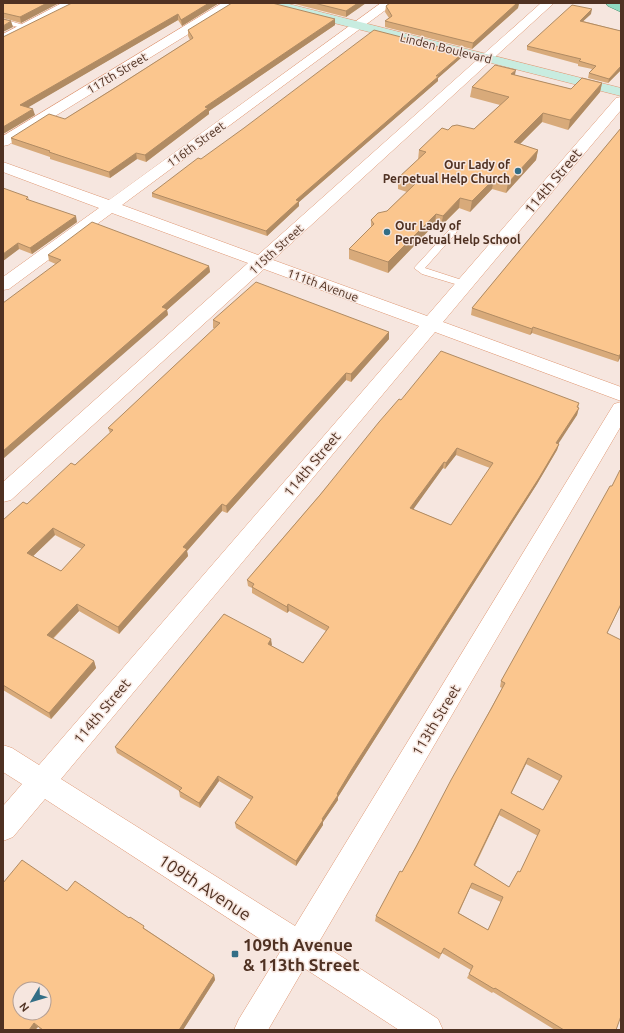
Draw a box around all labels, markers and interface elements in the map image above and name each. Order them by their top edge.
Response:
street label: Linden Boulevard [399,30,493,66]
street label: 117th Street [84,50,150,96]
street label: 116th Street [165,119,228,169]
street label: 114th Street [521,145,585,217]
place label: Our Lady of Perpetual Help Church [383,158,511,185]
marker: Our Lady of Perpetual Help Church [513,166,523,176]
place label: Our Lady of Perpetual Help School [395,219,521,246]
street label: 115th Street [246,221,306,277]
marker: Our Lady of Perpetual Help School [382,227,392,237]
street label: 111th Avenue [286,266,360,304]
street label: 114th Street [280,428,344,500]
street label: 114th Street [70,675,134,747]
street label: 113th Street [409,681,464,758]
street label: 109th Avenue [155,850,255,924]
place label: 109th Avenue & 113th Street [243,935,360,974]
marker: 109th Avenue & 113th Street [230,949,240,959]
north arrow [12,981,52,1021]
text: N [17,1000,31,1014]

